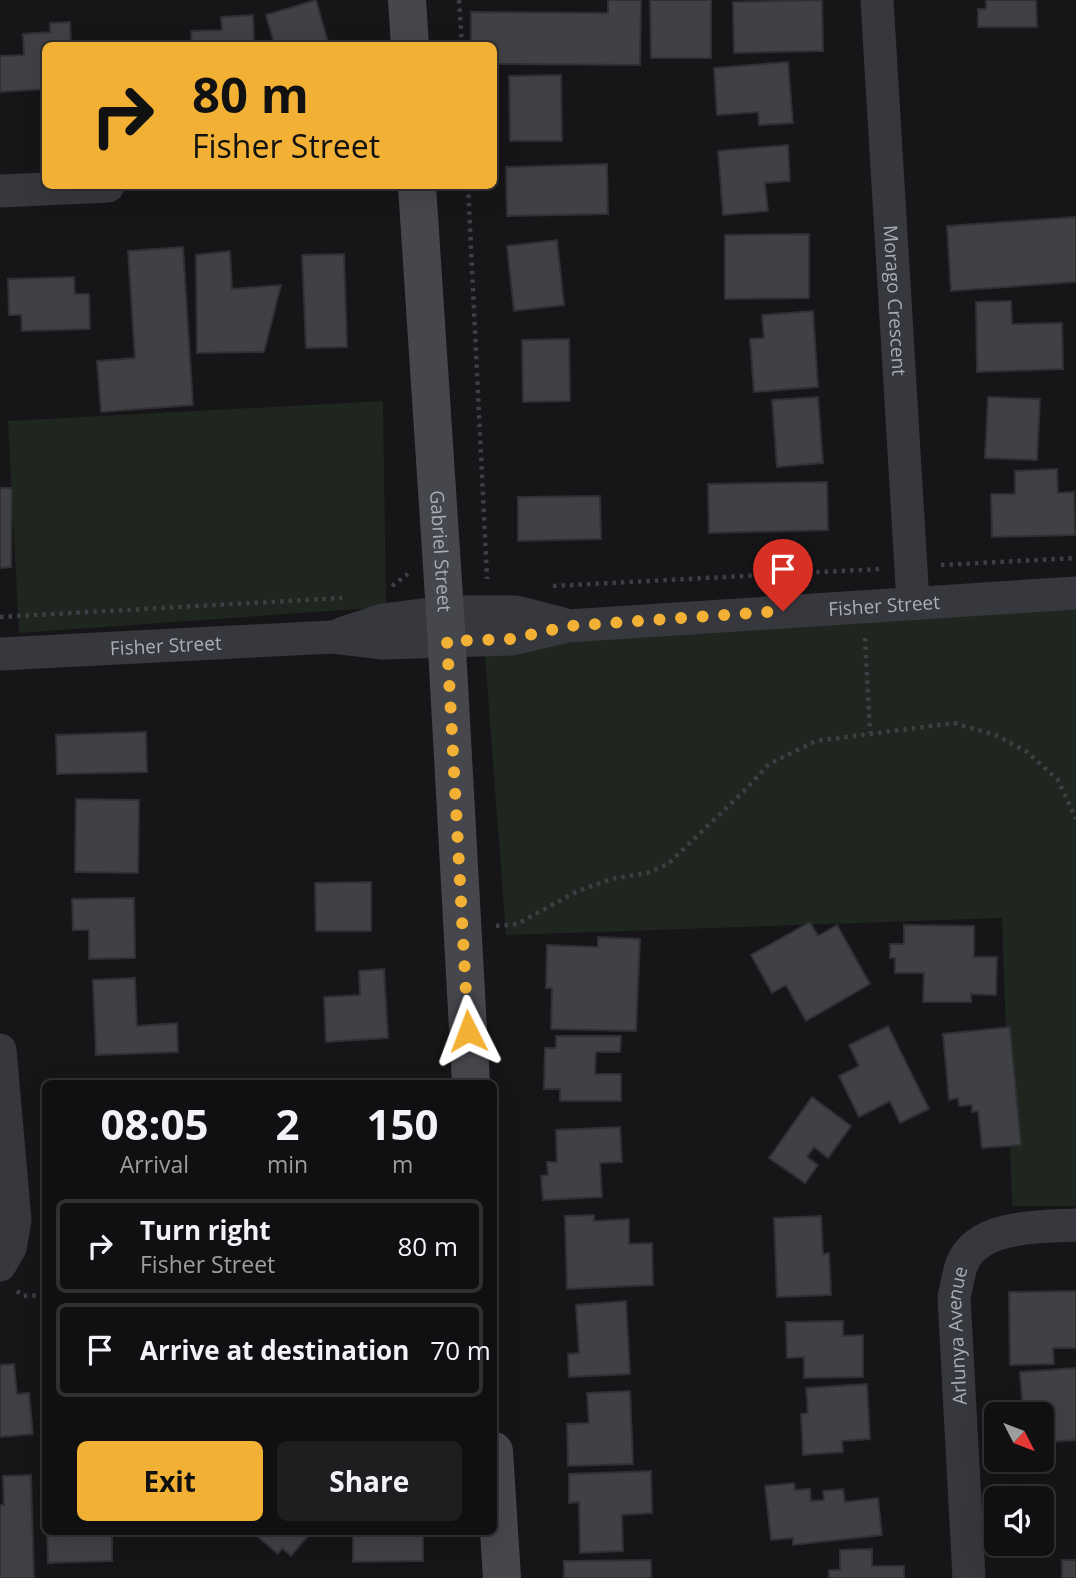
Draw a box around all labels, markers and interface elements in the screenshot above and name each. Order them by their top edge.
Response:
text: 80 m [192,61,309,127]
icon: right [77,70,168,161]
text: Fisher Street [192,124,380,167]
street label: Morago Crescent [877,224,912,377]
street label: Gabriel Street [424,489,458,613]
pin [753,539,813,611]
icon: arrive [764,550,802,588]
street label: Fisher Street [827,589,941,622]
street label: Fisher Street [109,630,222,661]
position arrow [431,994,505,1068]
text: 08:05 [100,1095,208,1152]
text: 2 [275,1095,300,1152]
text: 150 [367,1095,439,1152]
text: Arrival [120,1148,189,1180]
text: min [267,1148,308,1180]
text: m [392,1148,413,1180]
text: Turn right [140,1212,271,1248]
icon: right [81,1227,119,1265]
text: 80 m [397,1228,458,1264]
text: Fisher Street [140,1248,275,1280]
street label: Arlunya Avenue [941,1263,973,1405]
icon: arrive [81,1331,119,1369]
text: Arrive at destination [140,1332,409,1368]
text: 70 m [430,1332,491,1368]
north arrow [984,1402,1054,1472]
map controls [984,1402,1054,1556]
button: Exit [77,1441,263,1521]
button: Share [277,1441,462,1521]
button: sound [984,1486,1054,1556]

